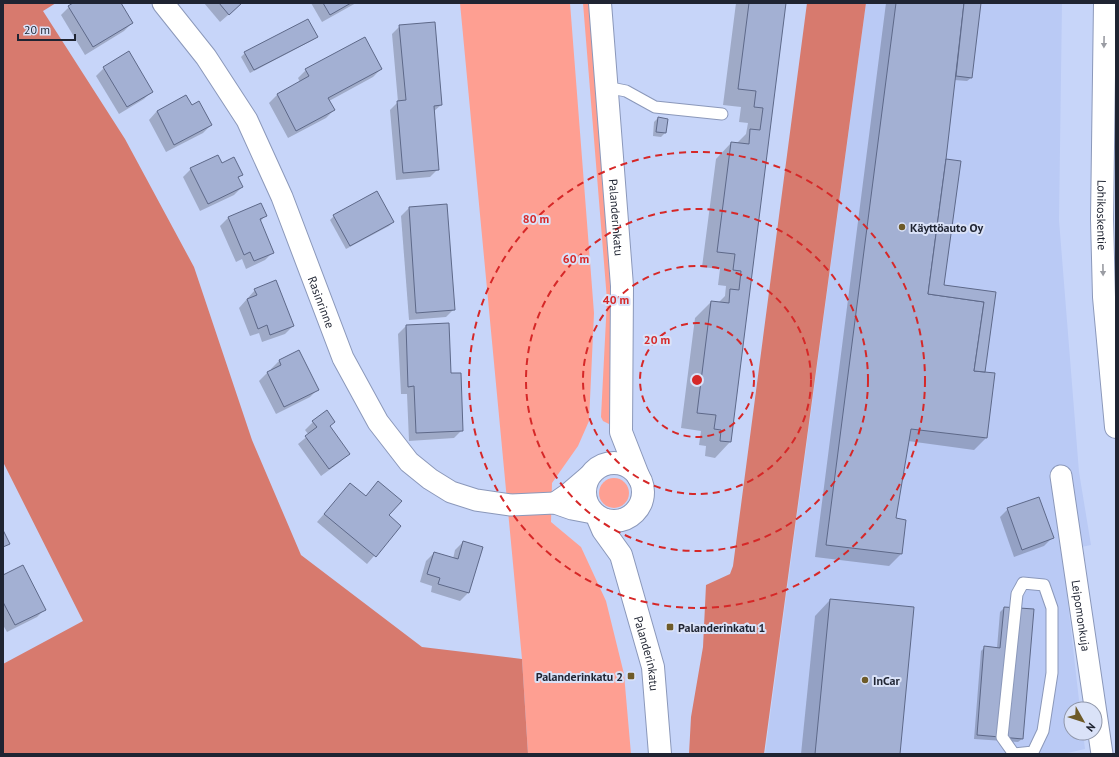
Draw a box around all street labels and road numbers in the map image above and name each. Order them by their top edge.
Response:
street label: Palanderinkatu [606,178,627,256]
street label: Lohikoskentie [1094,180,1110,250]
street label: Rasinrinne [305,274,338,330]
street label: Leipomonkuja [1069,579,1094,652]
street label: Palanderinkatu [631,614,662,692]

